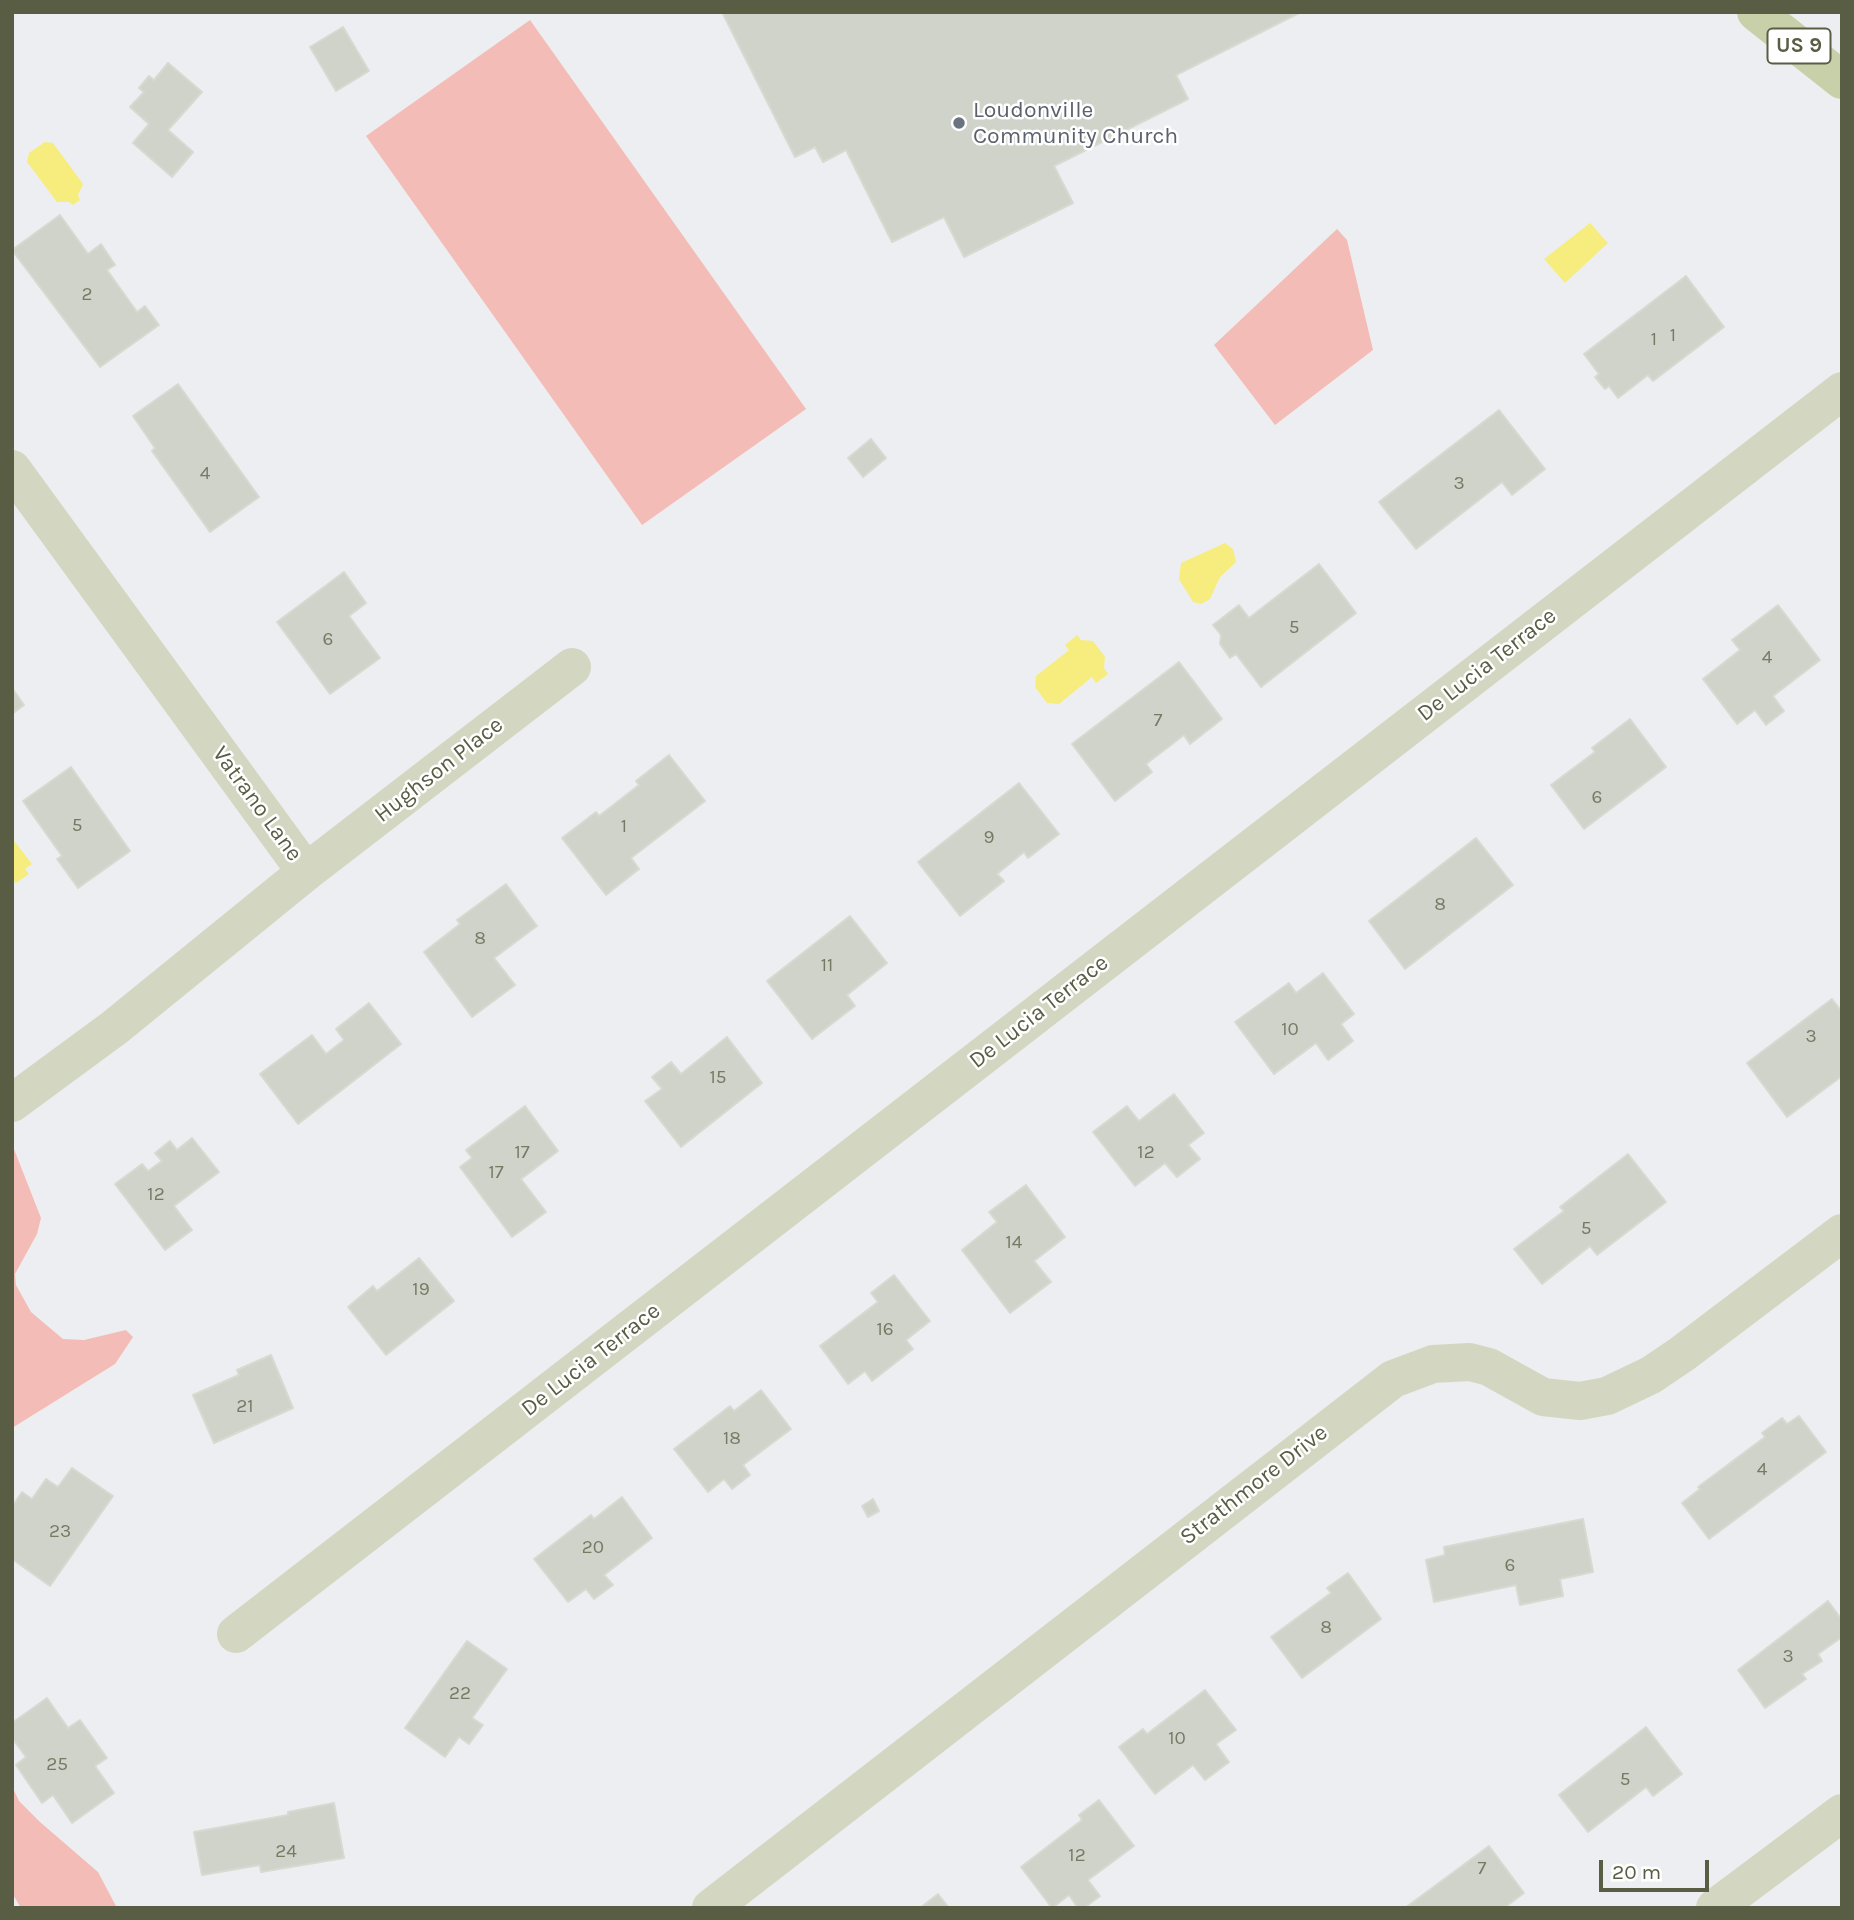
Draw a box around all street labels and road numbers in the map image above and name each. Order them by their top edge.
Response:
road number: US 9 [1768,28,1830,64]
street label: De Lucia Terrace [1412,602,1562,728]
street label: Hughson Place [369,711,509,829]
street label: Vatrano Lane [206,741,308,867]
street label: De Lucia Terrace [964,949,1114,1075]
street label: De Lucia Terrace [516,1297,666,1423]
street label: Strathmore Drive [1175,1419,1333,1551]

